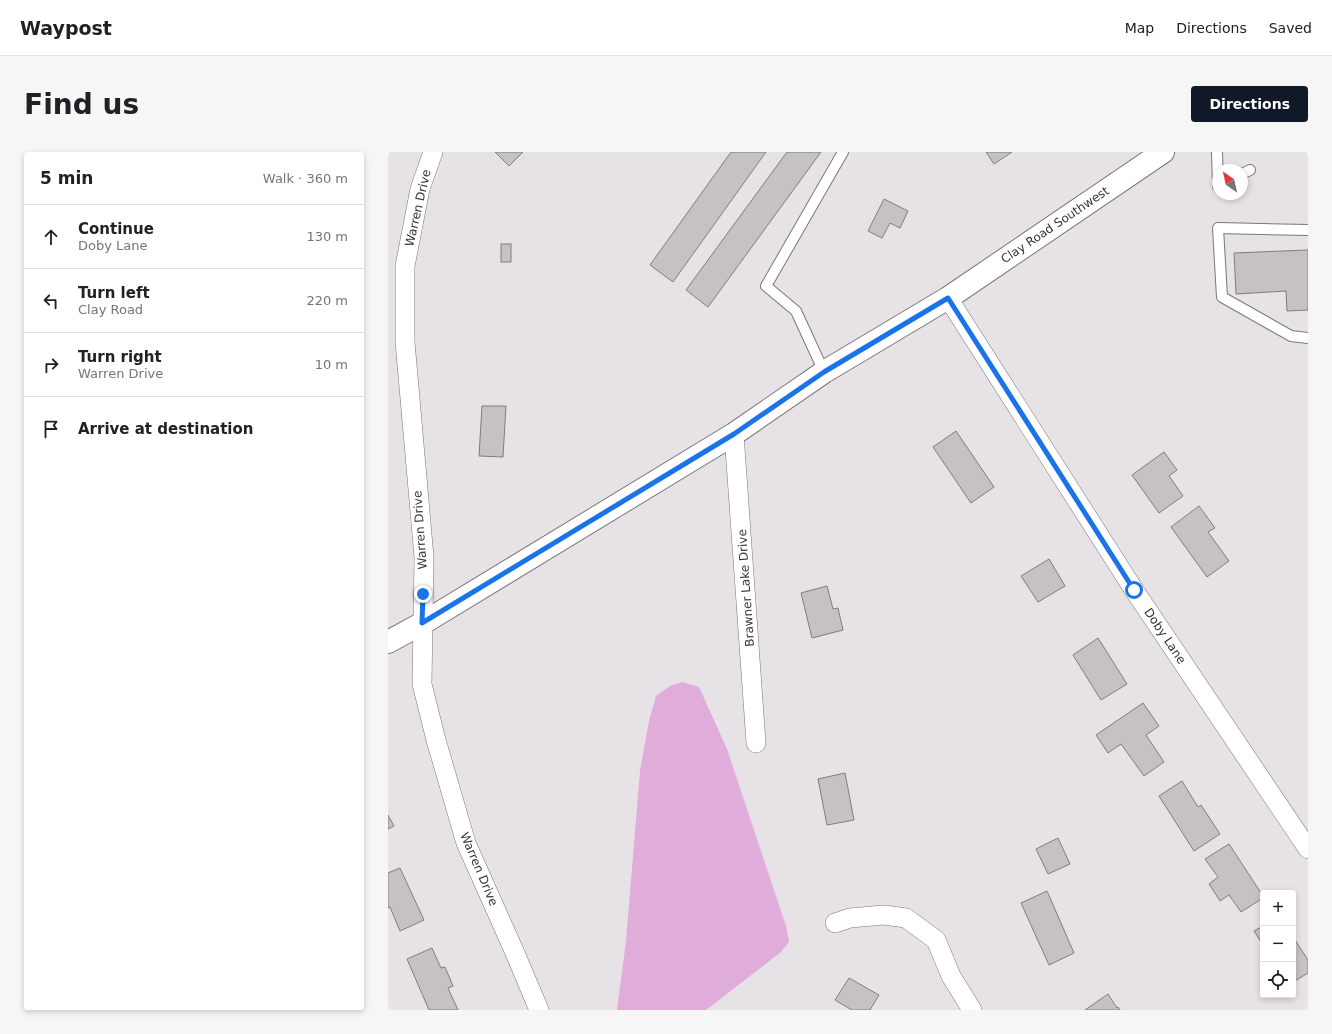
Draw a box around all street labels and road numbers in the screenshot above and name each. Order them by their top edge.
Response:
street label: Warren Drive [402,168,434,248]
street label: Clay Road Southwest [998,184,1112,266]
street label: Warren Drive [410,490,430,570]
street label: Brawner Lake Drive [735,529,757,647]
street label: Doby Lane [1141,605,1189,667]
street label: Warren Drive [457,830,501,908]

